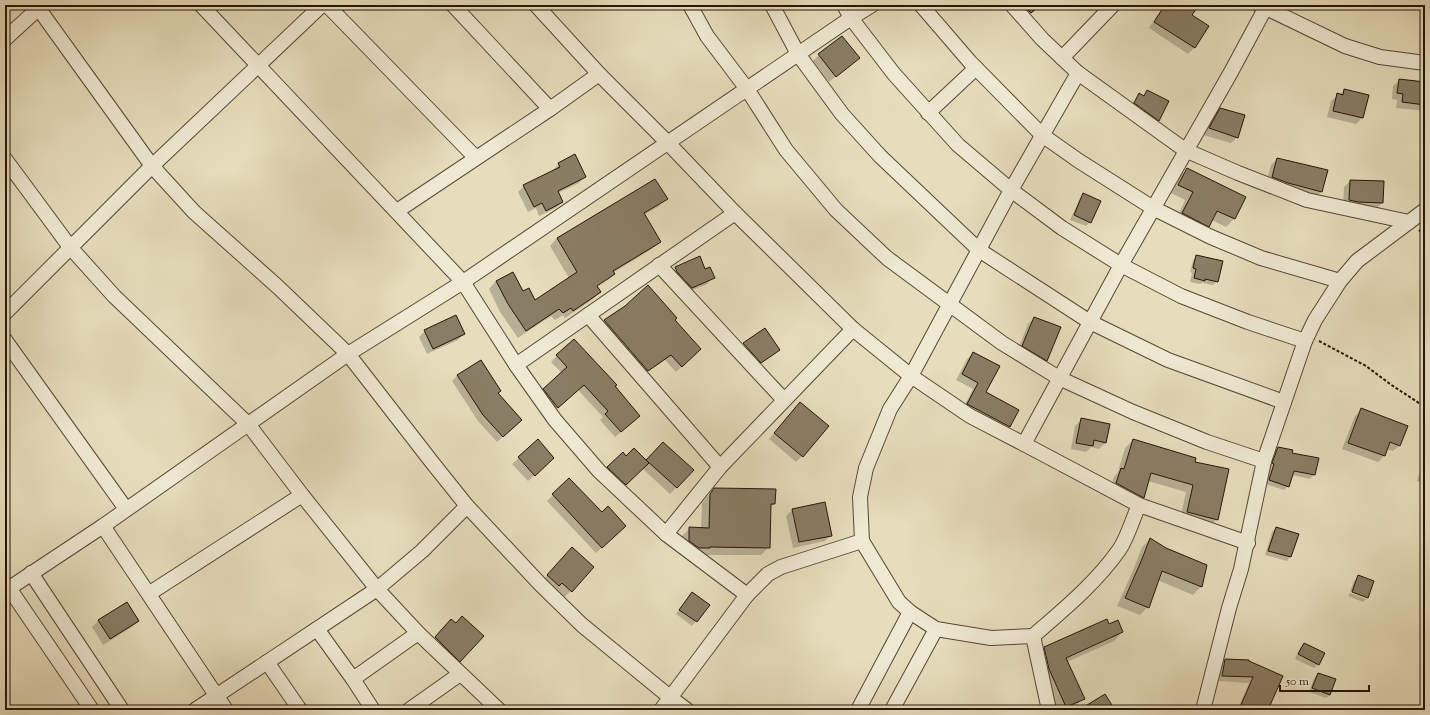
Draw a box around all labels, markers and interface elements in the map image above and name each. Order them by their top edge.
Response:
scale bar [1280,667,1369,693]
text: 50 m [1285,673,1309,691]

